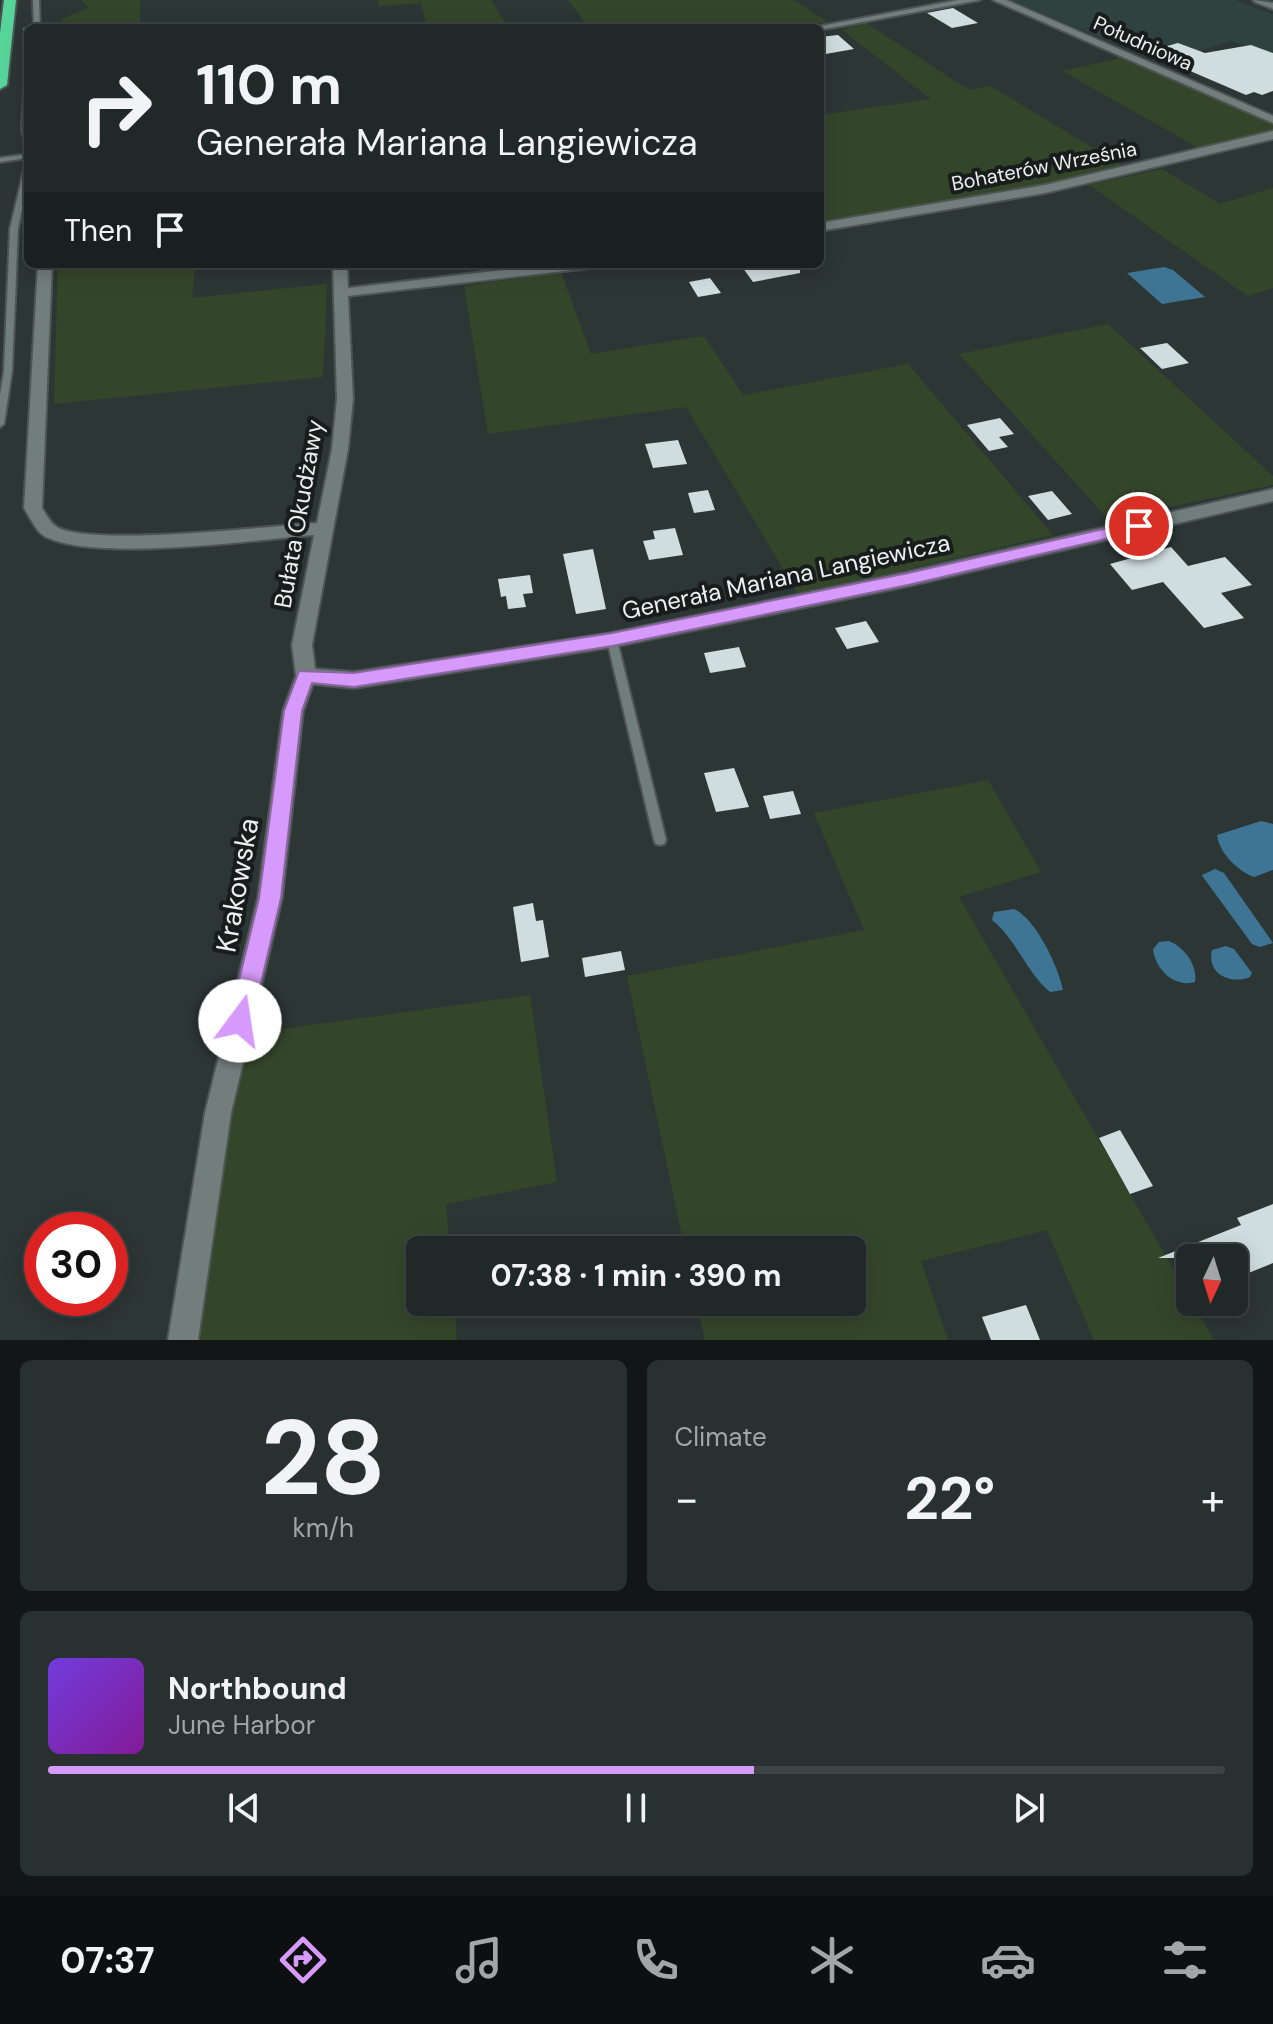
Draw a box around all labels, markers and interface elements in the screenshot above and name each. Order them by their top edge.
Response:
street label: Południowa [1090,10,1196,76]
text: 110 m [196,48,342,121]
icon: right [64,56,168,160]
text: Generała Mariana Langiewicza [196,119,698,166]
street label: Bohaterów Września [949,135,1139,197]
icon: arrive [148,208,192,252]
text: Then [64,211,132,250]
street label: Bułata Okudżawy [267,417,330,611]
pin [1105,492,1173,560]
icon: arrive [1117,504,1161,548]
street label: Generała Mariana Langiewicza [619,527,953,626]
street label: Krakowska [207,815,268,955]
position arrow [198,979,282,1063]
speed limit sign: 30 [24,1212,128,1316]
north arrow [1176,1244,1248,1316]
map controls [1176,1244,1248,1316]
text: 07:38 · 1 min · 390 m [491,1256,781,1295]
text: 28 [261,1391,386,1526]
text: Climate [675,1420,767,1454]
text: 22° [904,1459,995,1538]
text: − [675,1470,699,1528]
text: + [1201,1470,1225,1528]
text: km/h [293,1511,354,1545]
text: Northbound [168,1669,347,1708]
text: June Harbor [168,1708,315,1742]
icon: previous [222,1786,266,1830]
icon: pause [614,1786,658,1830]
icon: next [1007,1786,1051,1830]
icon: directions [275,1932,331,1988]
icon: music [451,1932,507,1988]
icon: phone [628,1932,684,1988]
icon: climate [804,1932,860,1988]
icon: car [980,1932,1036,1988]
icon: filters [1157,1932,1213,1988]
text: 07:37 [60,1937,155,1984]

